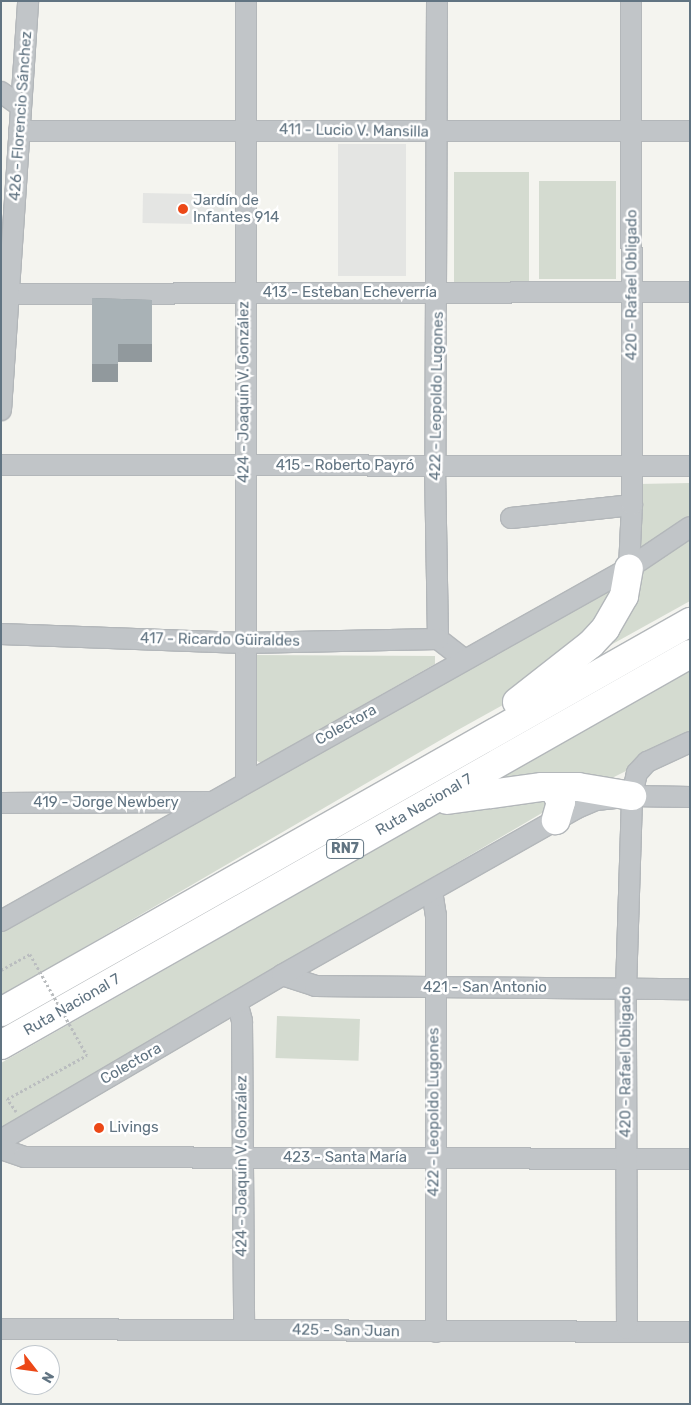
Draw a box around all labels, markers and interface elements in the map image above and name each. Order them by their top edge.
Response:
street label: 426 - Florencio Sánchez [6,30,36,202]
street label: 411 - Lucio V. Mansilla [279,121,429,141]
place label: Jardín de Infantes 914 [193,191,279,226]
marker: Jardín de Infantes 914 [177,203,189,215]
street label: 420 - Rafael Obligado [623,209,641,361]
street label: 413 - Esteban Echeverría [263,284,437,302]
street label: 424 - Joaquín V. González [235,301,253,483]
street label: 422 - Leopoldo Lugones [427,311,447,481]
street label: 415 - Roberto Payró [276,457,414,475]
street label: 417 - Ricardo Güiraldes [140,630,300,650]
street label: Colectora [312,701,380,749]
street label: Ruta Nacional 7 [373,770,475,840]
street label: 419 - Jorge Newbery [33,794,179,812]
road number: RN7 [325,838,365,861]
street label: Ruta Nacional 7 [21,970,123,1040]
street label: 421 - San Antonio [423,979,547,997]
street label: 420 - Rafael Obligado [617,986,635,1138]
street label: 422 - Leopoldo Lugones [425,1027,443,1197]
street label: Colectora [97,1039,165,1089]
street label: 424 - Joaquín V. González [233,1075,251,1257]
place label: Livings [109,1119,159,1137]
marker: Livings [93,1122,105,1134]
street label: 423 - Santa María [283,1149,407,1167]
street label: 425 - San Juan [292,1321,400,1341]
north arrow [10,1345,60,1395]
text: N [38,1369,57,1386]

